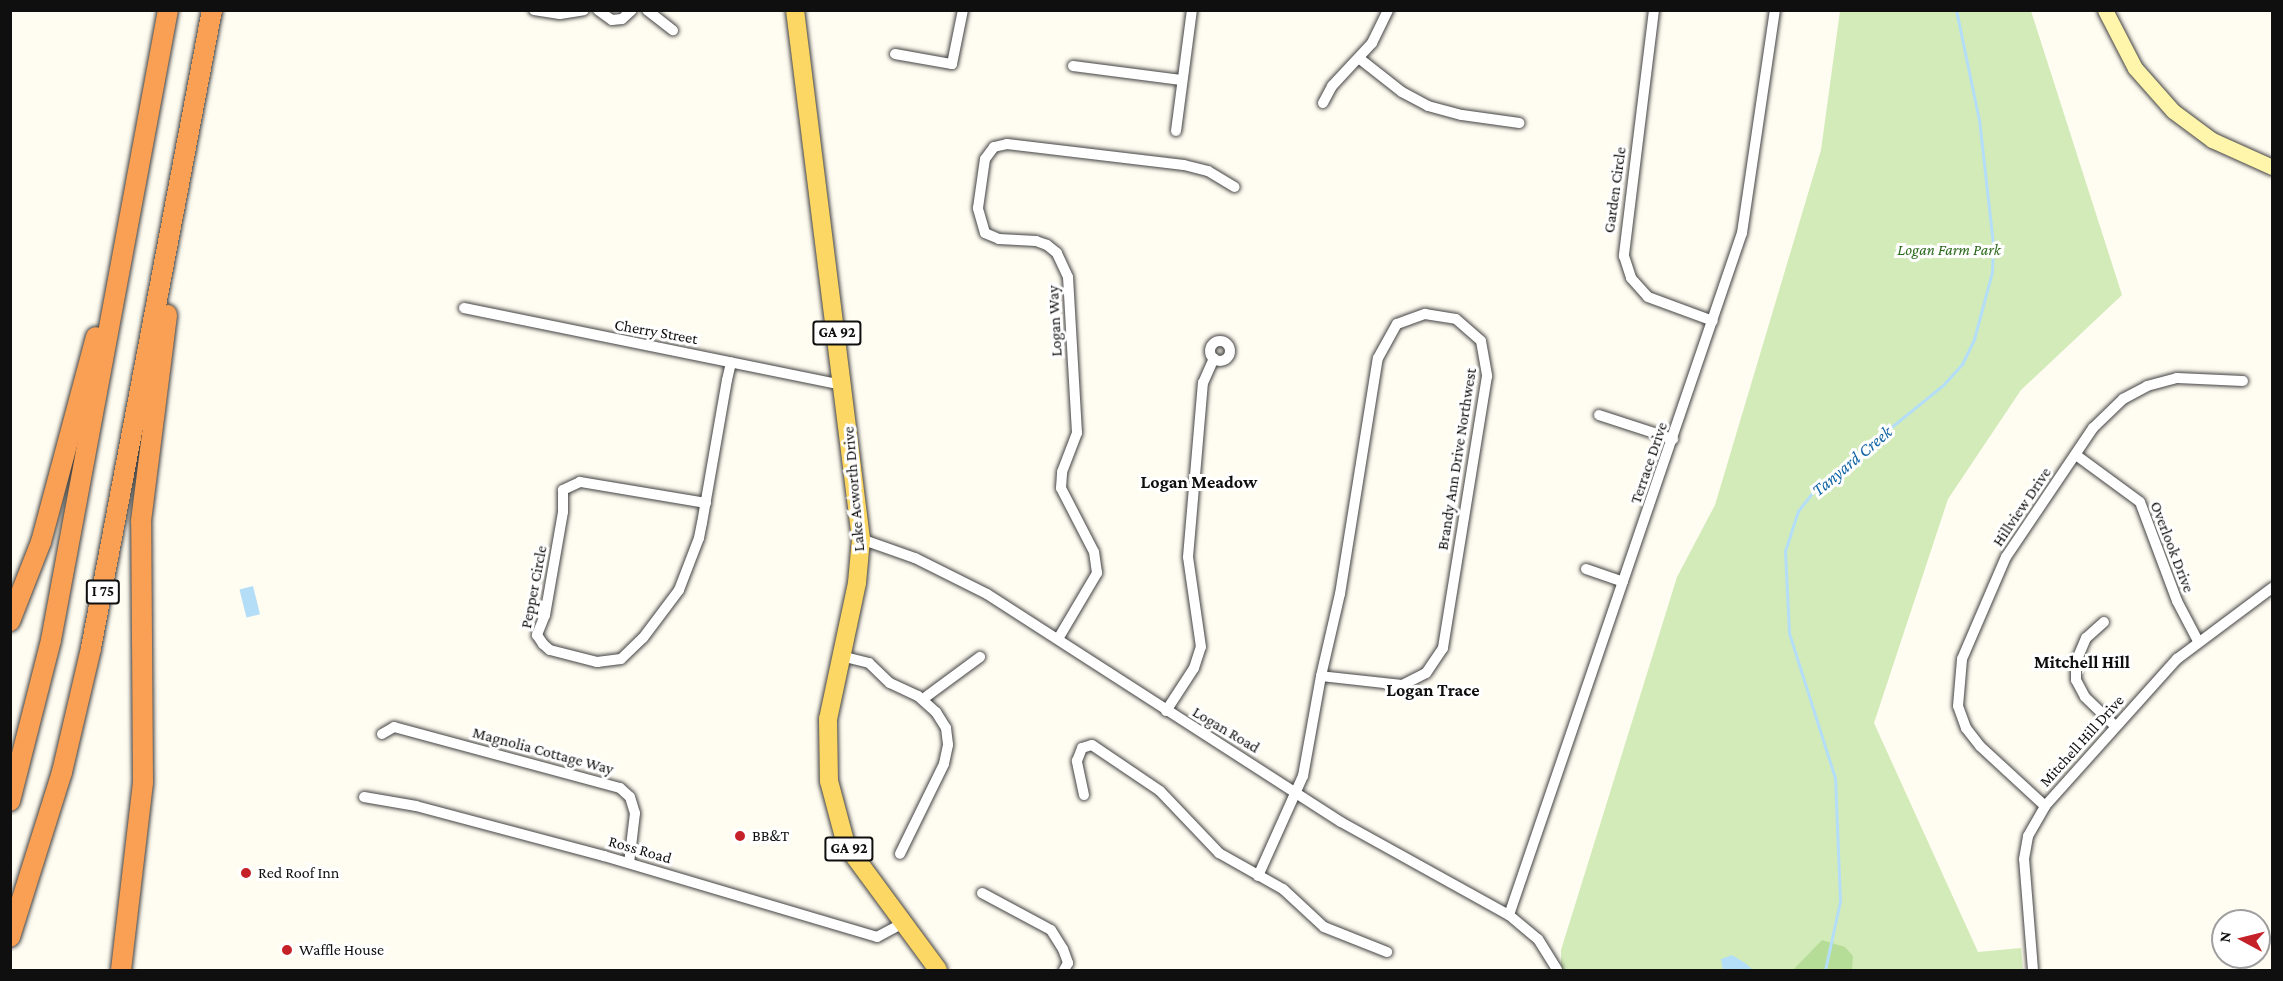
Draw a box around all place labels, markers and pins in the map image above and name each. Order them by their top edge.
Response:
place label: BB&T [752,826,789,846]
marker: BB&T [733,829,747,843]
place label: Red Roof Inn [258,863,339,883]
marker: Red Roof Inn [239,866,253,880]
place label: Waffle House [299,940,384,960]
marker: Waffle House [280,943,294,957]

